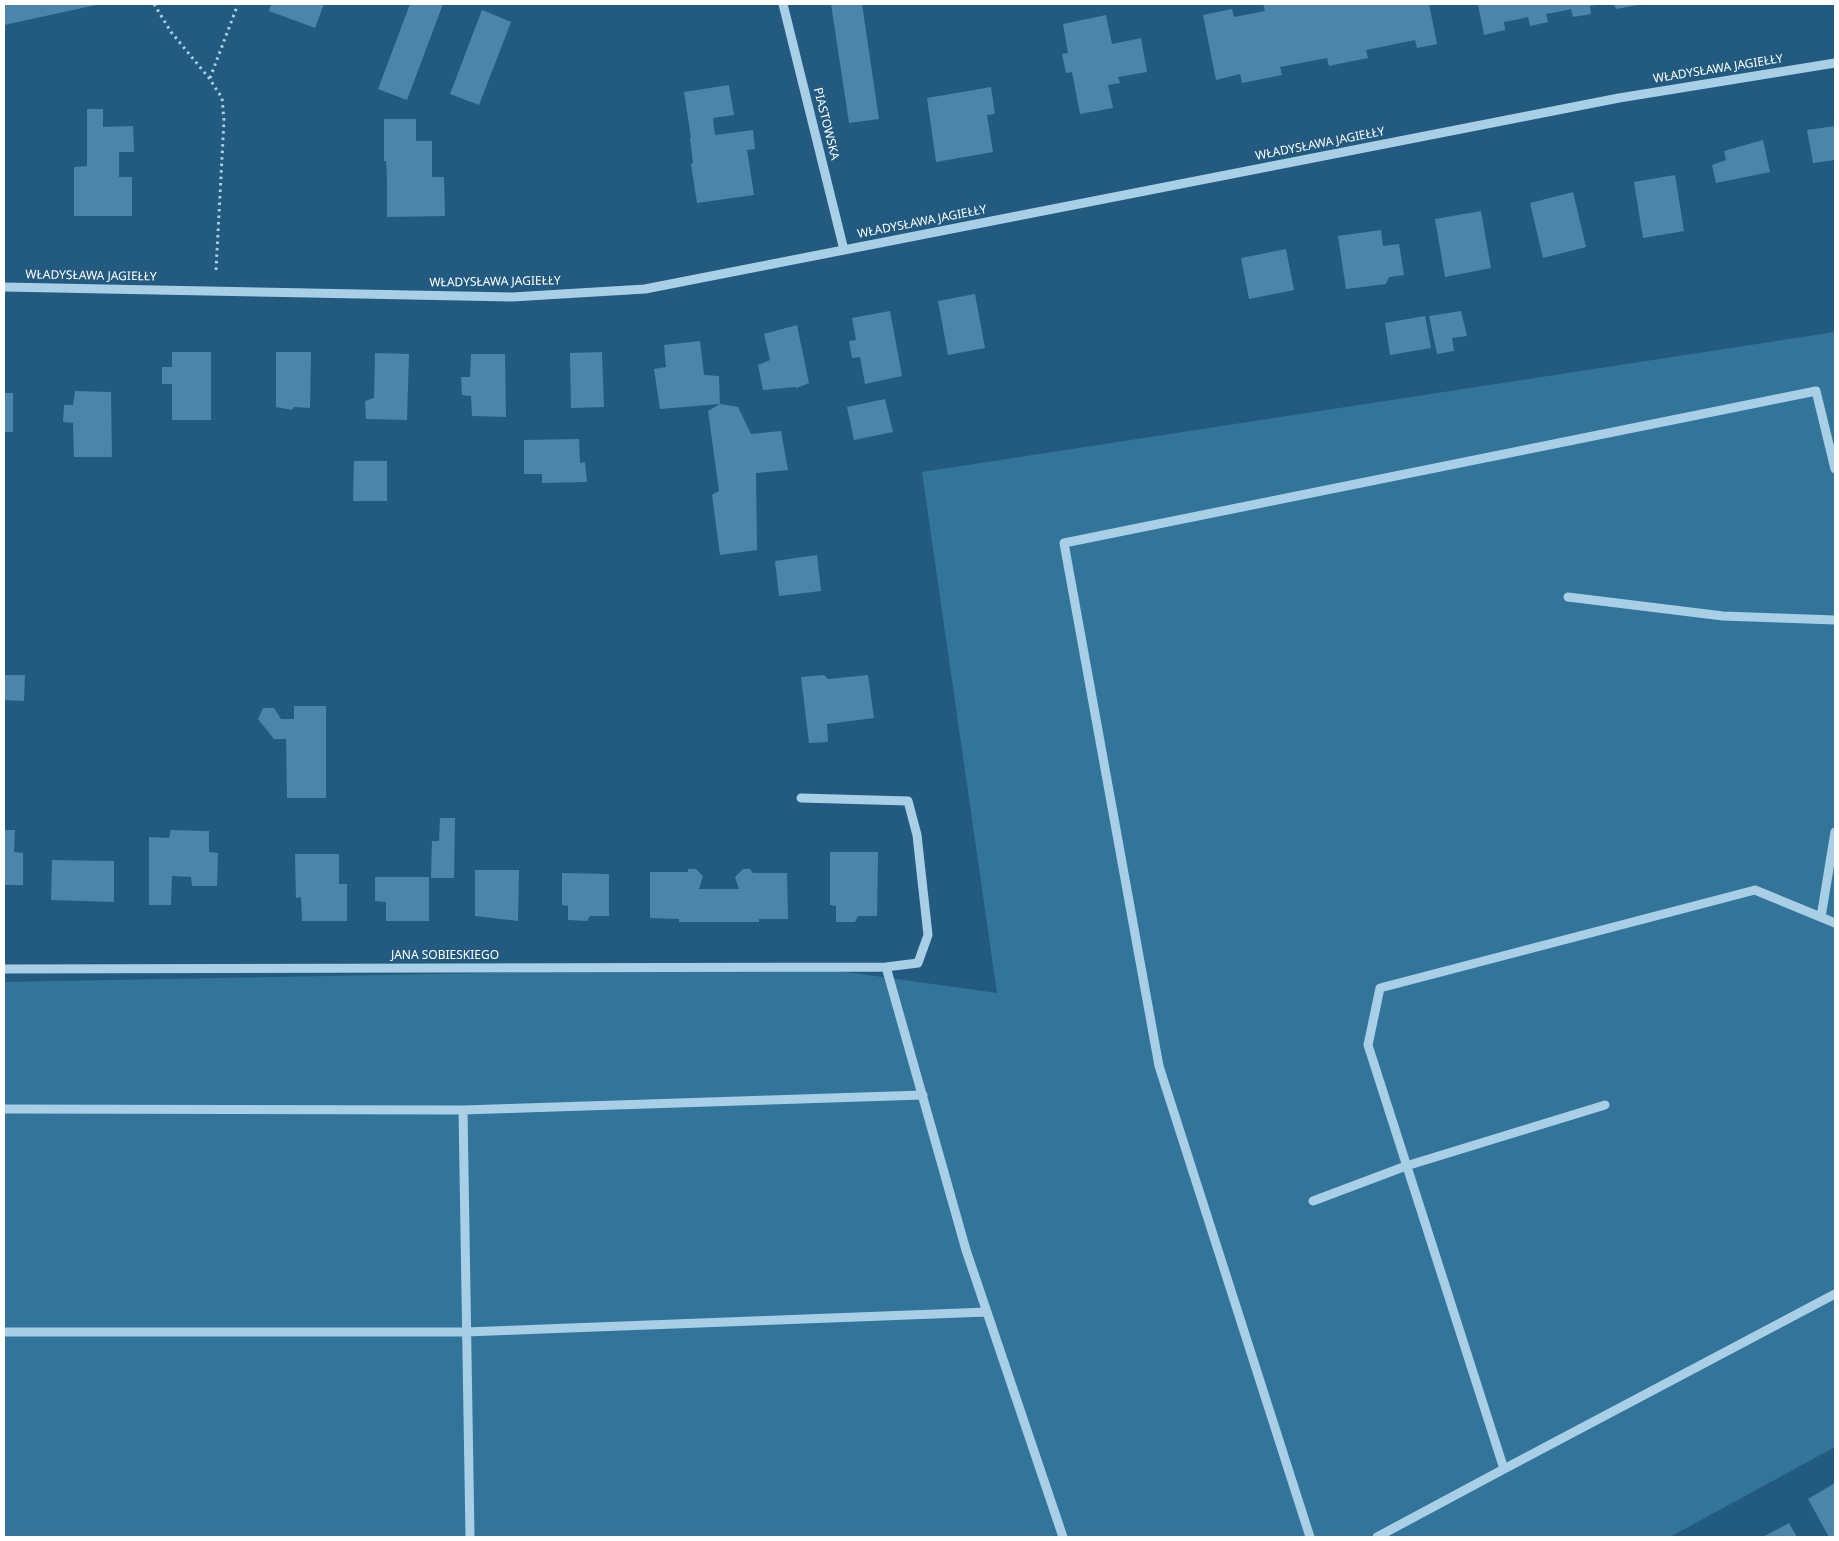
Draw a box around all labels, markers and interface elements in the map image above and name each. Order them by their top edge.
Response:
street label: WŁADYSŁAWA JAGIEŁŁY [1652,52,1784,86]
street label: PIASTOWSKA [810,86,842,162]
street label: WŁADYSŁAWA JAGIEŁŁY [1254,124,1386,164]
street label: WŁADYSŁAWA JAGIEŁŁY [856,202,988,242]
street label: WŁADYSŁAWA JAGIEŁŁY [25,268,157,284]
street label: WŁADYSŁAWA JAGIEŁŁY [429,274,561,290]
street label: JANA SOBIESKIEGO [391,949,499,963]

